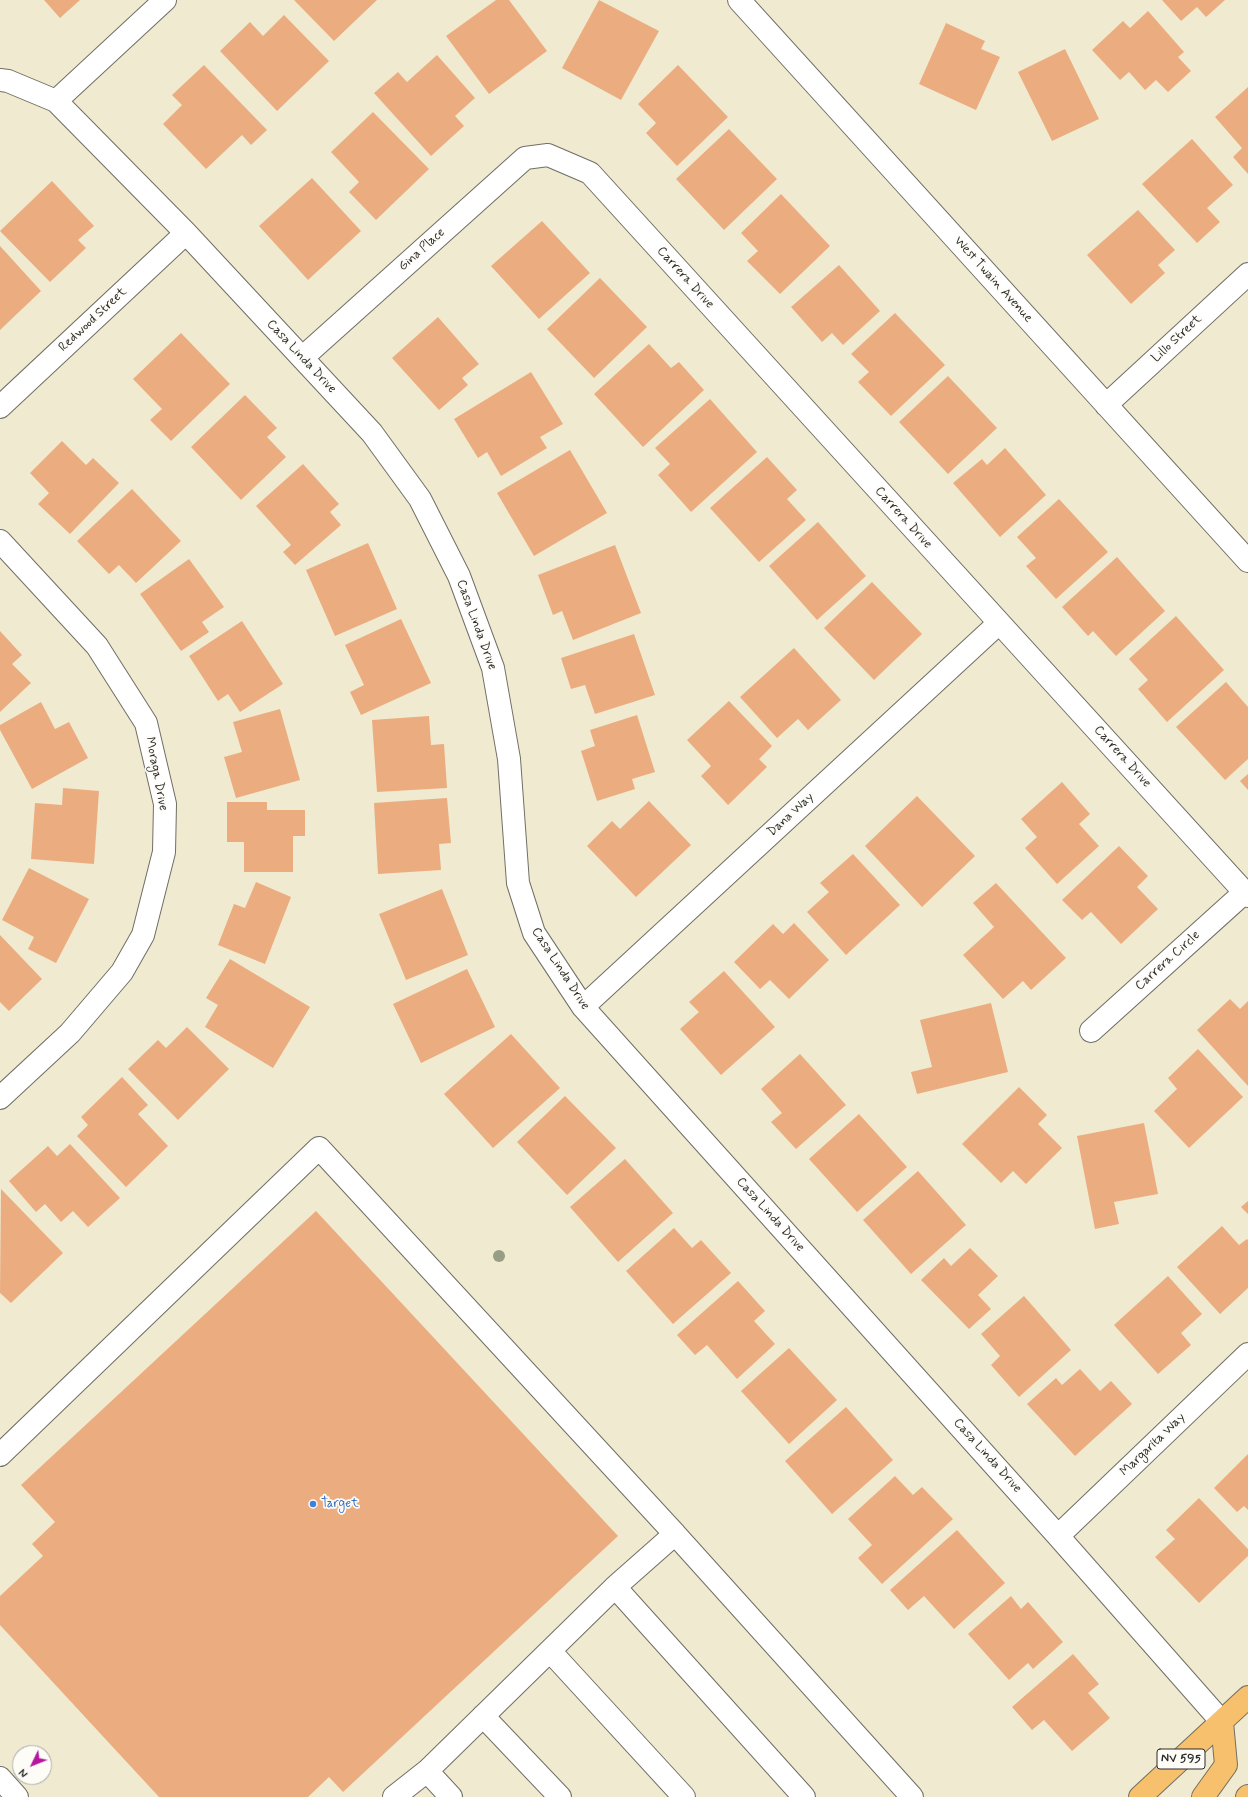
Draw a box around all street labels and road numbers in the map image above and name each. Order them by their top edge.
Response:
street label: Gina Place [396,225,448,275]
street label: West Twain Avenue [950,234,1036,326]
street label: Carrera Drive [653,244,717,312]
street label: Redwood Street [56,284,130,356]
street label: Lillo Street [1149,312,1205,366]
street label: Casa Linda Drive [263,317,339,397]
street label: Carrera Drive [871,484,935,552]
street label: Casa Linda Drive [452,578,500,672]
street label: Carrera Drive [1090,723,1154,791]
street label: Moraga Drive [141,736,171,812]
street label: Dana Way [765,790,817,840]
street label: Casa Linda Drive [528,925,592,1013]
street label: Carrera Circle [1132,928,1204,994]
street label: Casa Linda Drive [732,1174,808,1256]
street label: Margarita Way [1117,1410,1189,1480]
street label: Casa Linda Drive [949,1415,1025,1497]
road number: NV 595 [1157,1749,1205,1769]

